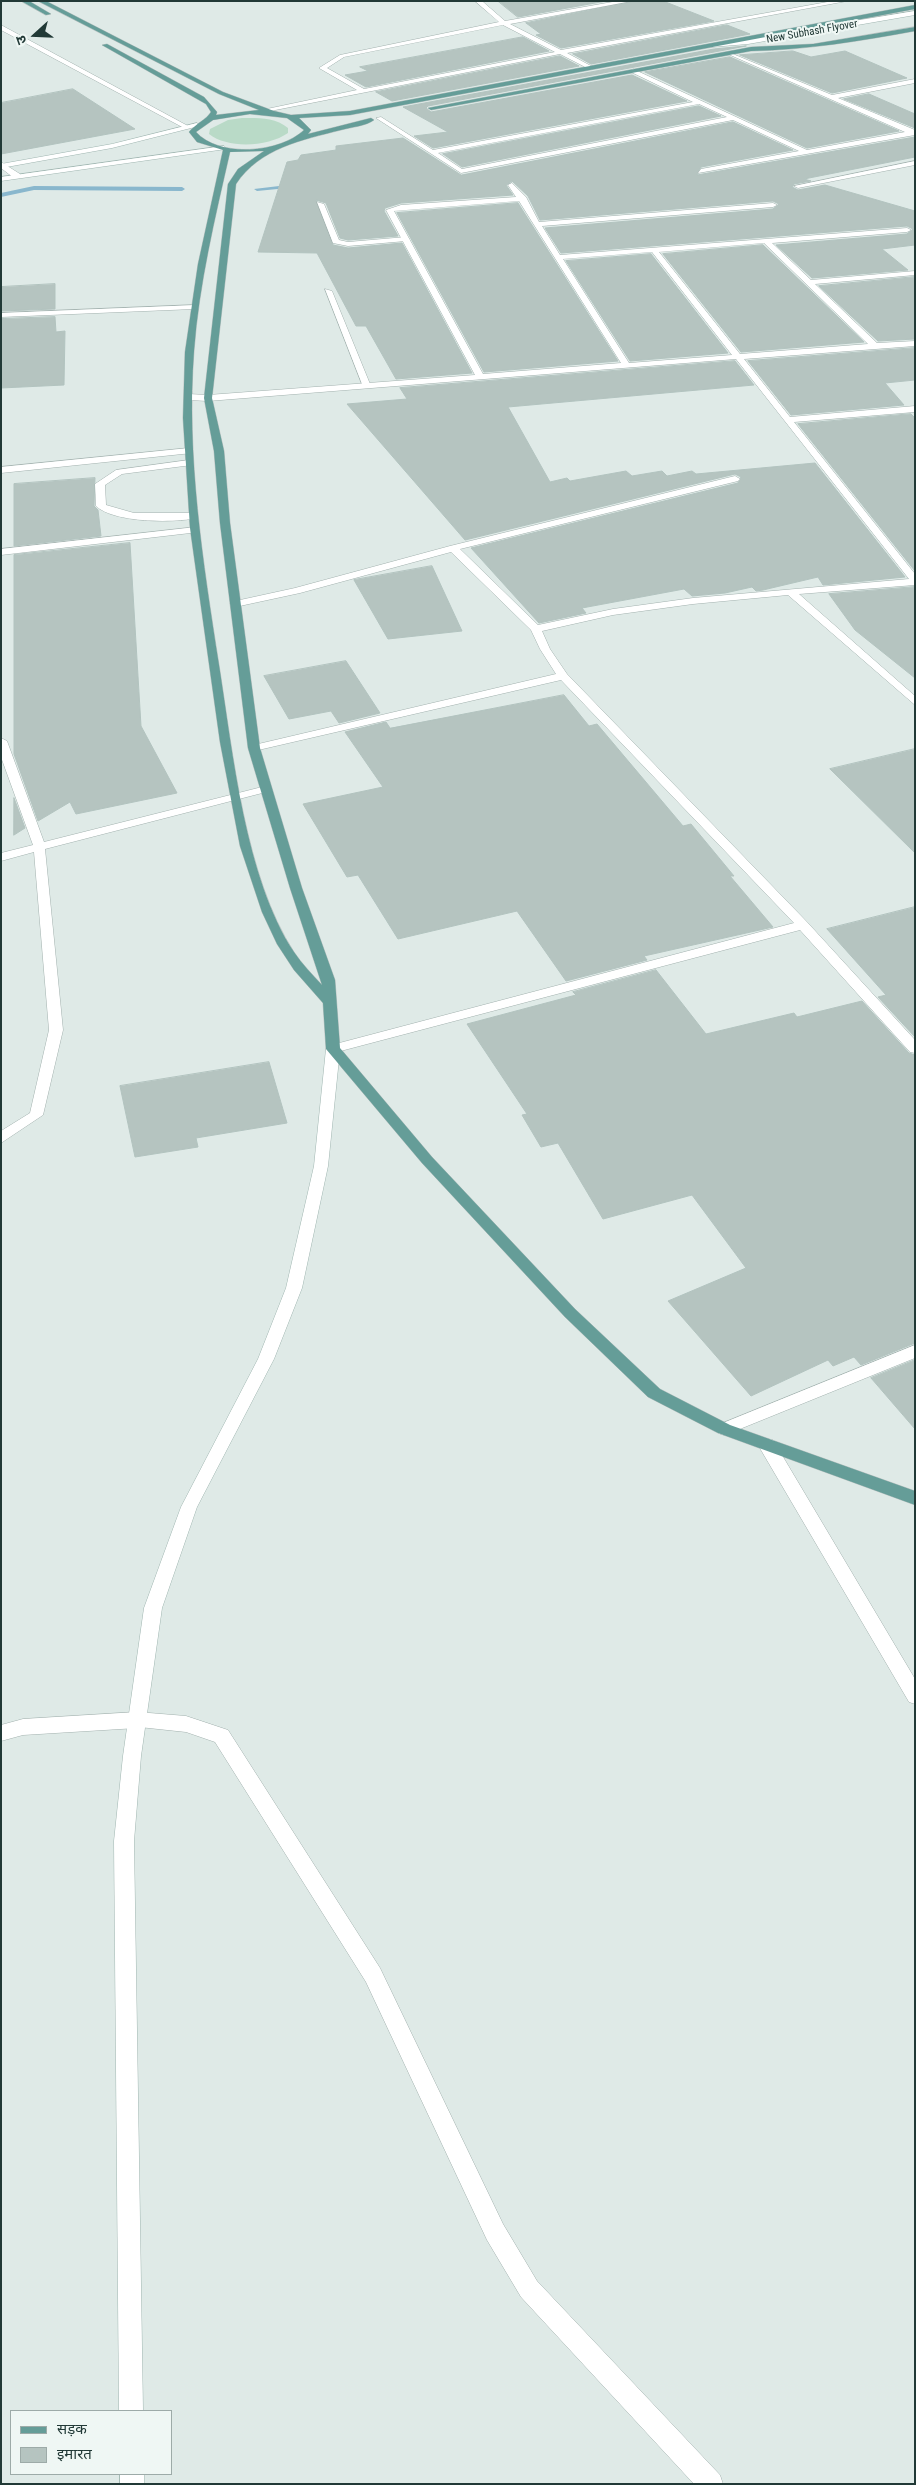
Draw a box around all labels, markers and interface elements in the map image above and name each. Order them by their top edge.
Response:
north arrow [10,10,60,60]
street label: New Subhash Flyover [765,17,859,47]
text: उ [12,34,30,47]
legend [10,2410,172,2475]
text: सड़क [57,2420,87,2438]
text: इमारत [57,2445,92,2463]

